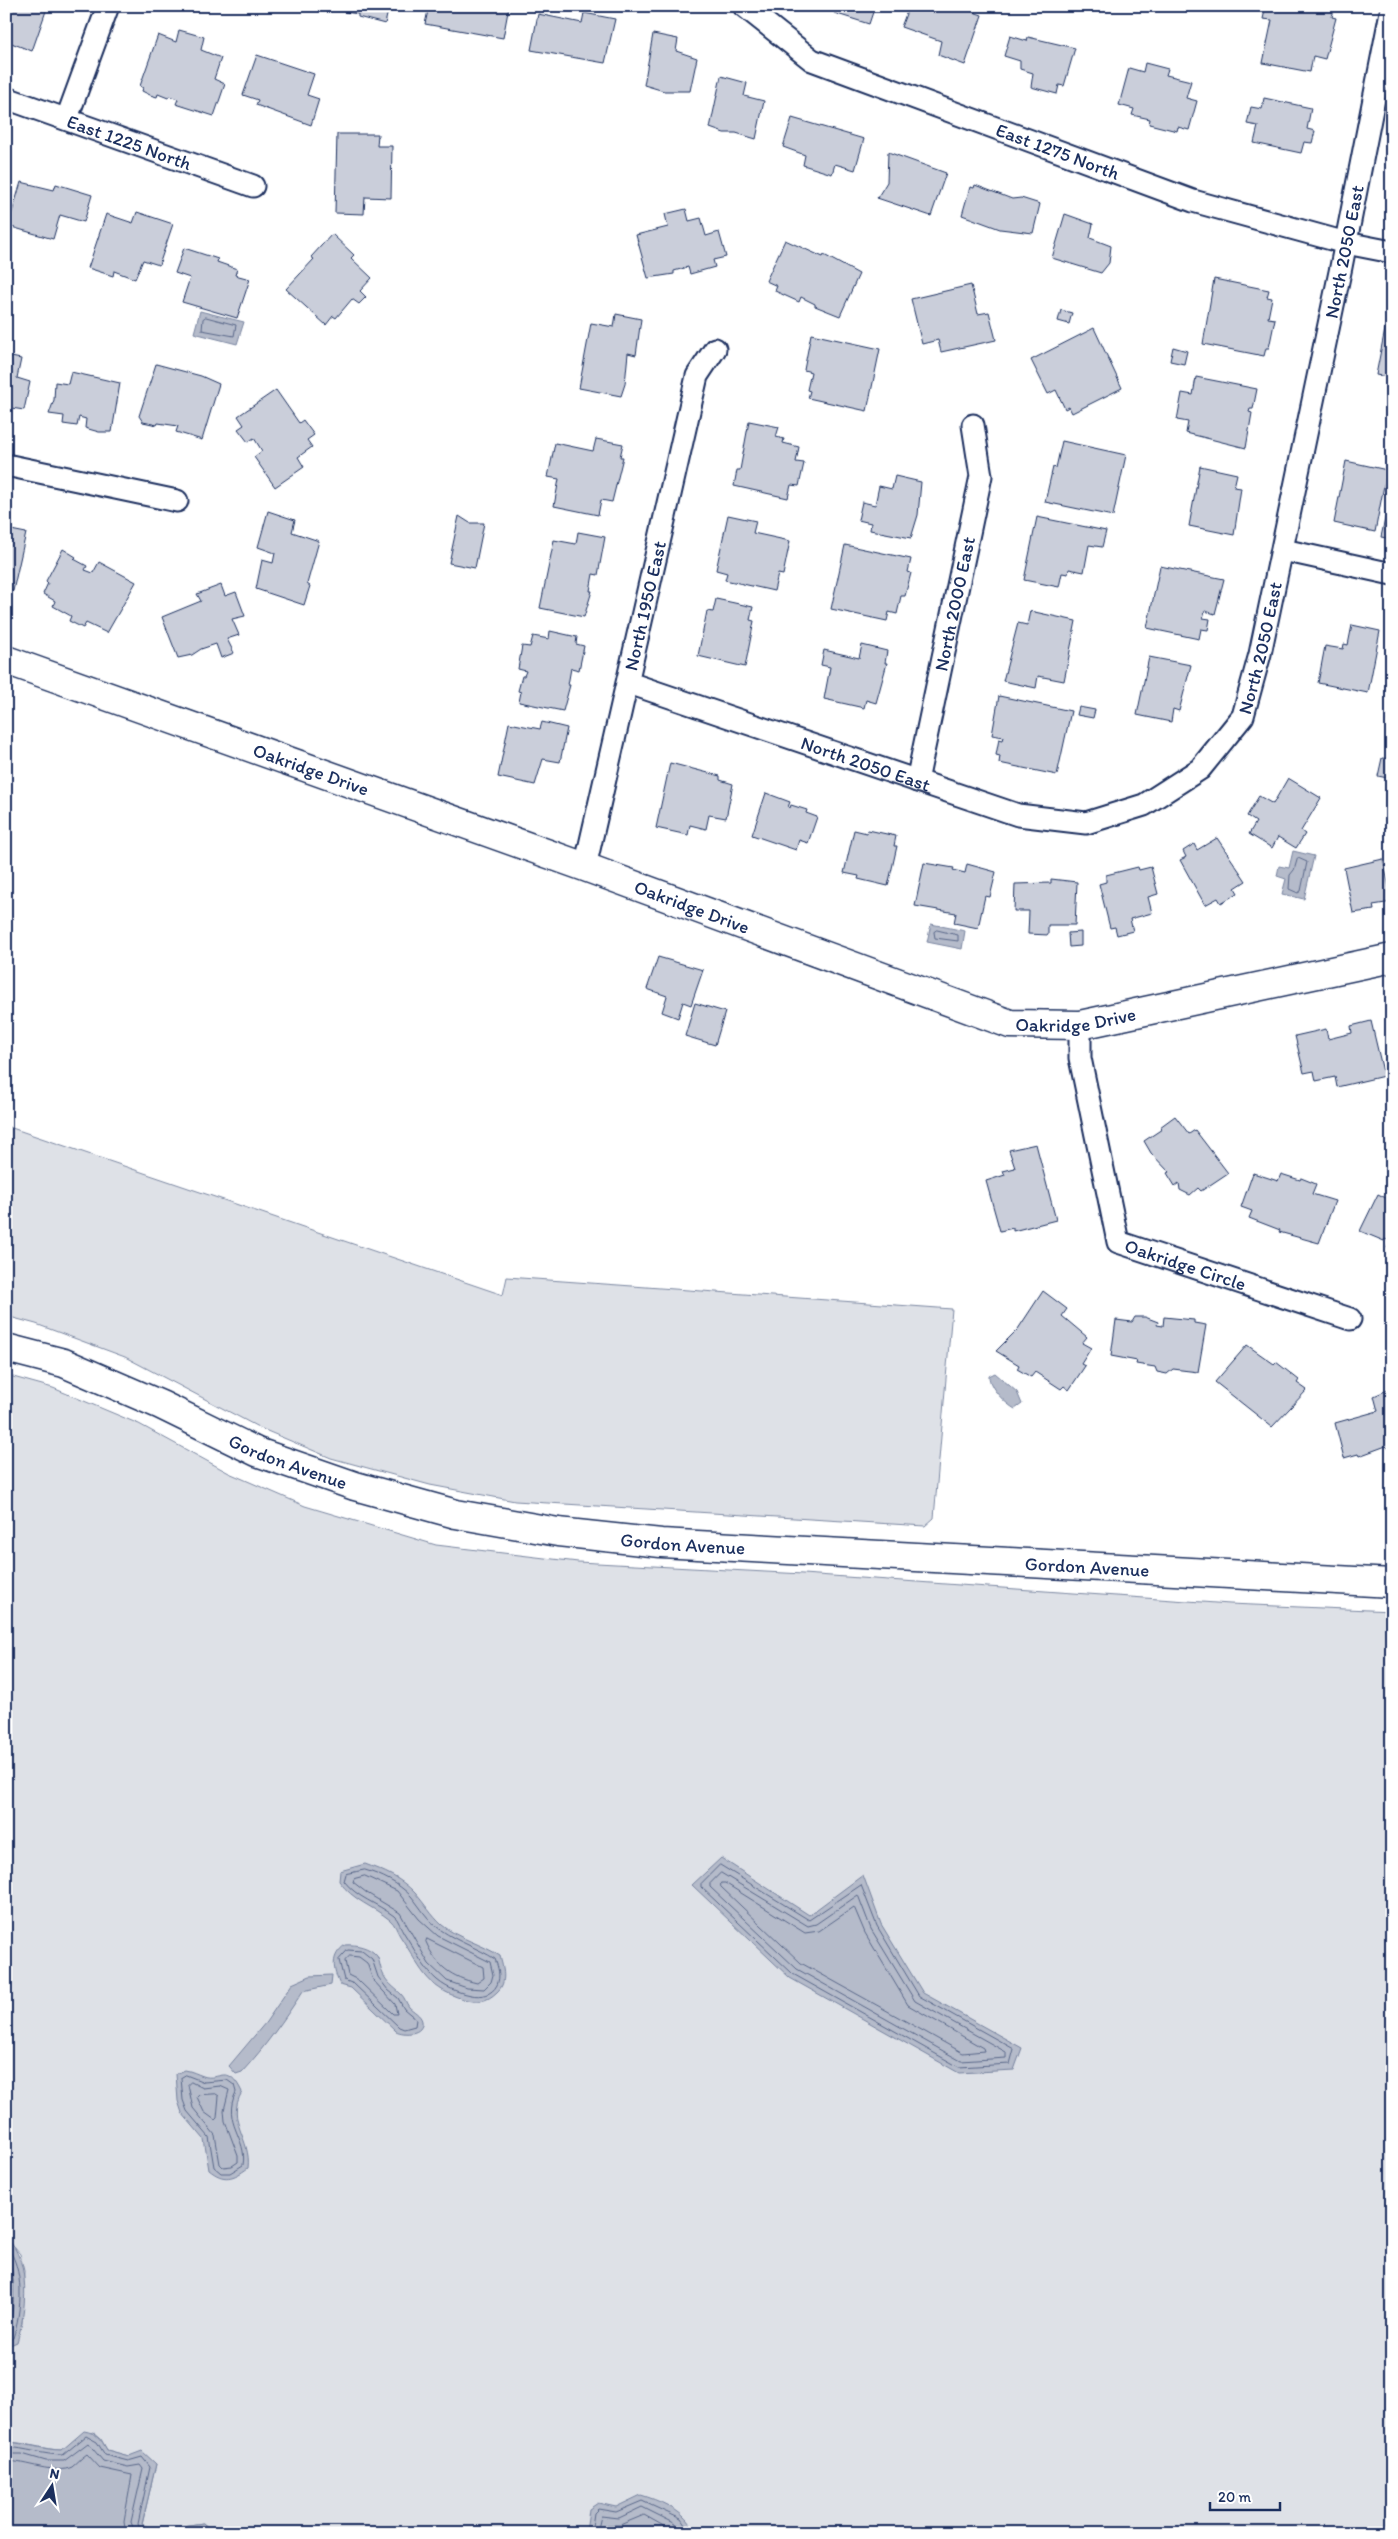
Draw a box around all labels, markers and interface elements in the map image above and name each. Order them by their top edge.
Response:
street label: East 1225 North [64,110,195,175]
street label: East 1275 North [993,118,1123,185]
street label: North 2050 East [1320,183,1369,320]
street label: North 2000 East [929,535,980,673]
street label: North 1950 East [619,539,671,673]
street label: North 2050 East [1233,580,1287,717]
street label: North 2050 East [798,731,933,796]
street label: Oakridge Drive [250,738,372,801]
street label: Oakridge Drive [631,875,753,939]
street label: Oakridge Drive [1015,1002,1138,1037]
street label: Oakridge Circle [1122,1234,1249,1296]
street label: Gordon Avenue [225,1429,350,1494]
street label: Gordon Avenue [619,1528,746,1560]
street label: Gordon Avenue [1024,1552,1150,1582]
north arrow [28,2462,78,2512]
text: N [48,2464,61,2483]
scale bar [1210,2479,1280,2511]
text: 20 m [1218,2488,1252,2506]

